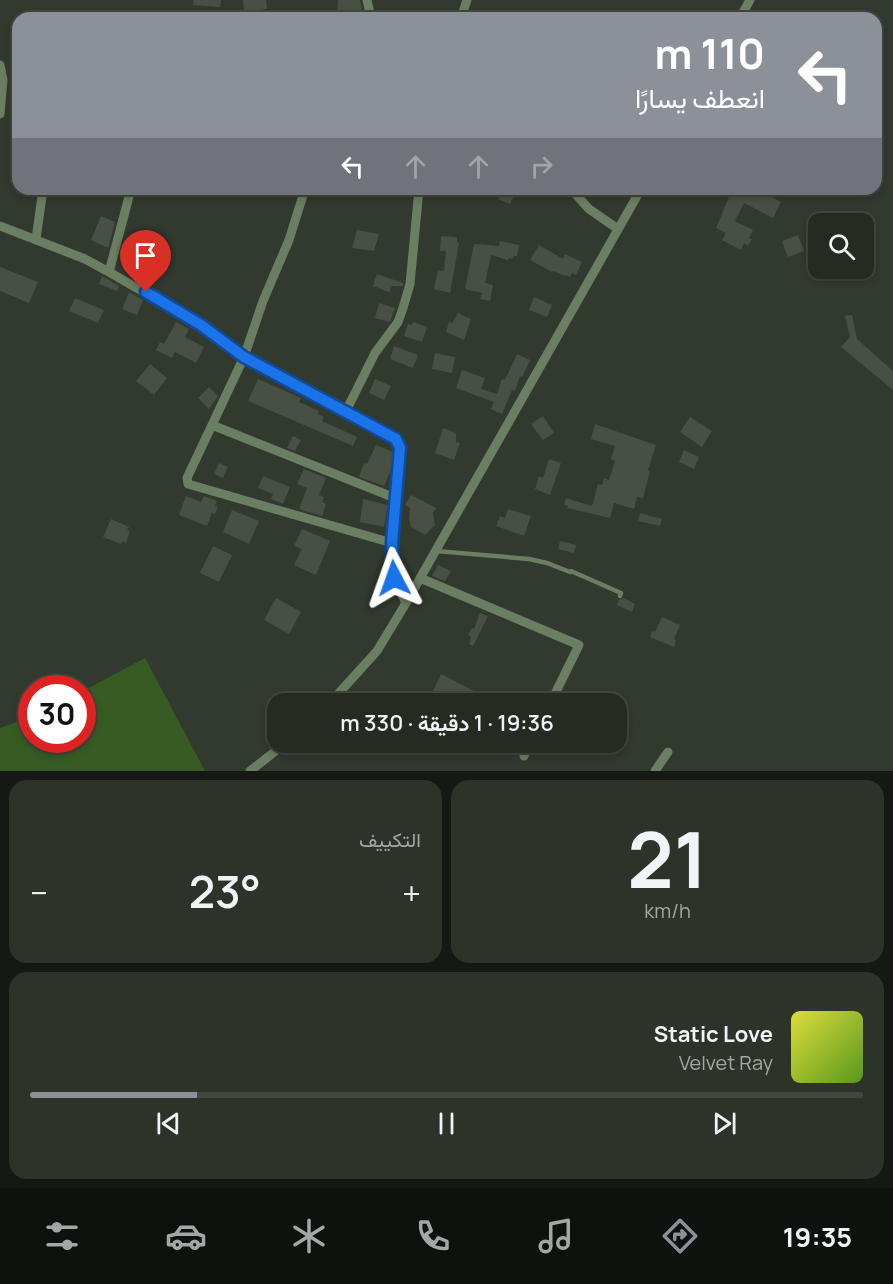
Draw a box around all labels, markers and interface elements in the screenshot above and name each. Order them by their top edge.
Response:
text: 110 m [654,24,765,82]
icon: left [786,36,864,114]
text: انعطف يسارًا [635,79,765,116]
icon: left [336,150,369,183]
icon: ahead [399,150,432,183]
icon: ahead [462,150,495,183]
icon: right [525,150,558,183]
map controls [808,213,874,279]
button: search [808,213,874,279]
pin [120,230,171,292]
icon: arrive [129,239,162,272]
position arrow [362,546,426,610]
speed limit sign: 30 [18,675,96,753]
text: 19:36 · 1 دقيقة · 330 m [340,708,554,738]
text: 21 [627,805,708,911]
text: التكييف [359,826,421,853]
text: 23° [189,860,261,922]
text: − [30,870,48,915]
text: + [402,870,421,915]
text: km/h [644,897,691,924]
text: Static Love [654,1019,773,1049]
text: Velvet Ray [679,1049,773,1076]
icon: previous [152,1107,185,1140]
icon: pause [430,1107,463,1140]
icon: next [708,1107,741,1140]
icon: filters [41,1215,83,1257]
icon: car [165,1215,207,1257]
icon: climate [288,1215,330,1257]
icon: phone [412,1215,454,1257]
icon: music [535,1215,577,1257]
icon: directions [659,1215,701,1257]
text: 19:35 [783,1218,852,1255]

